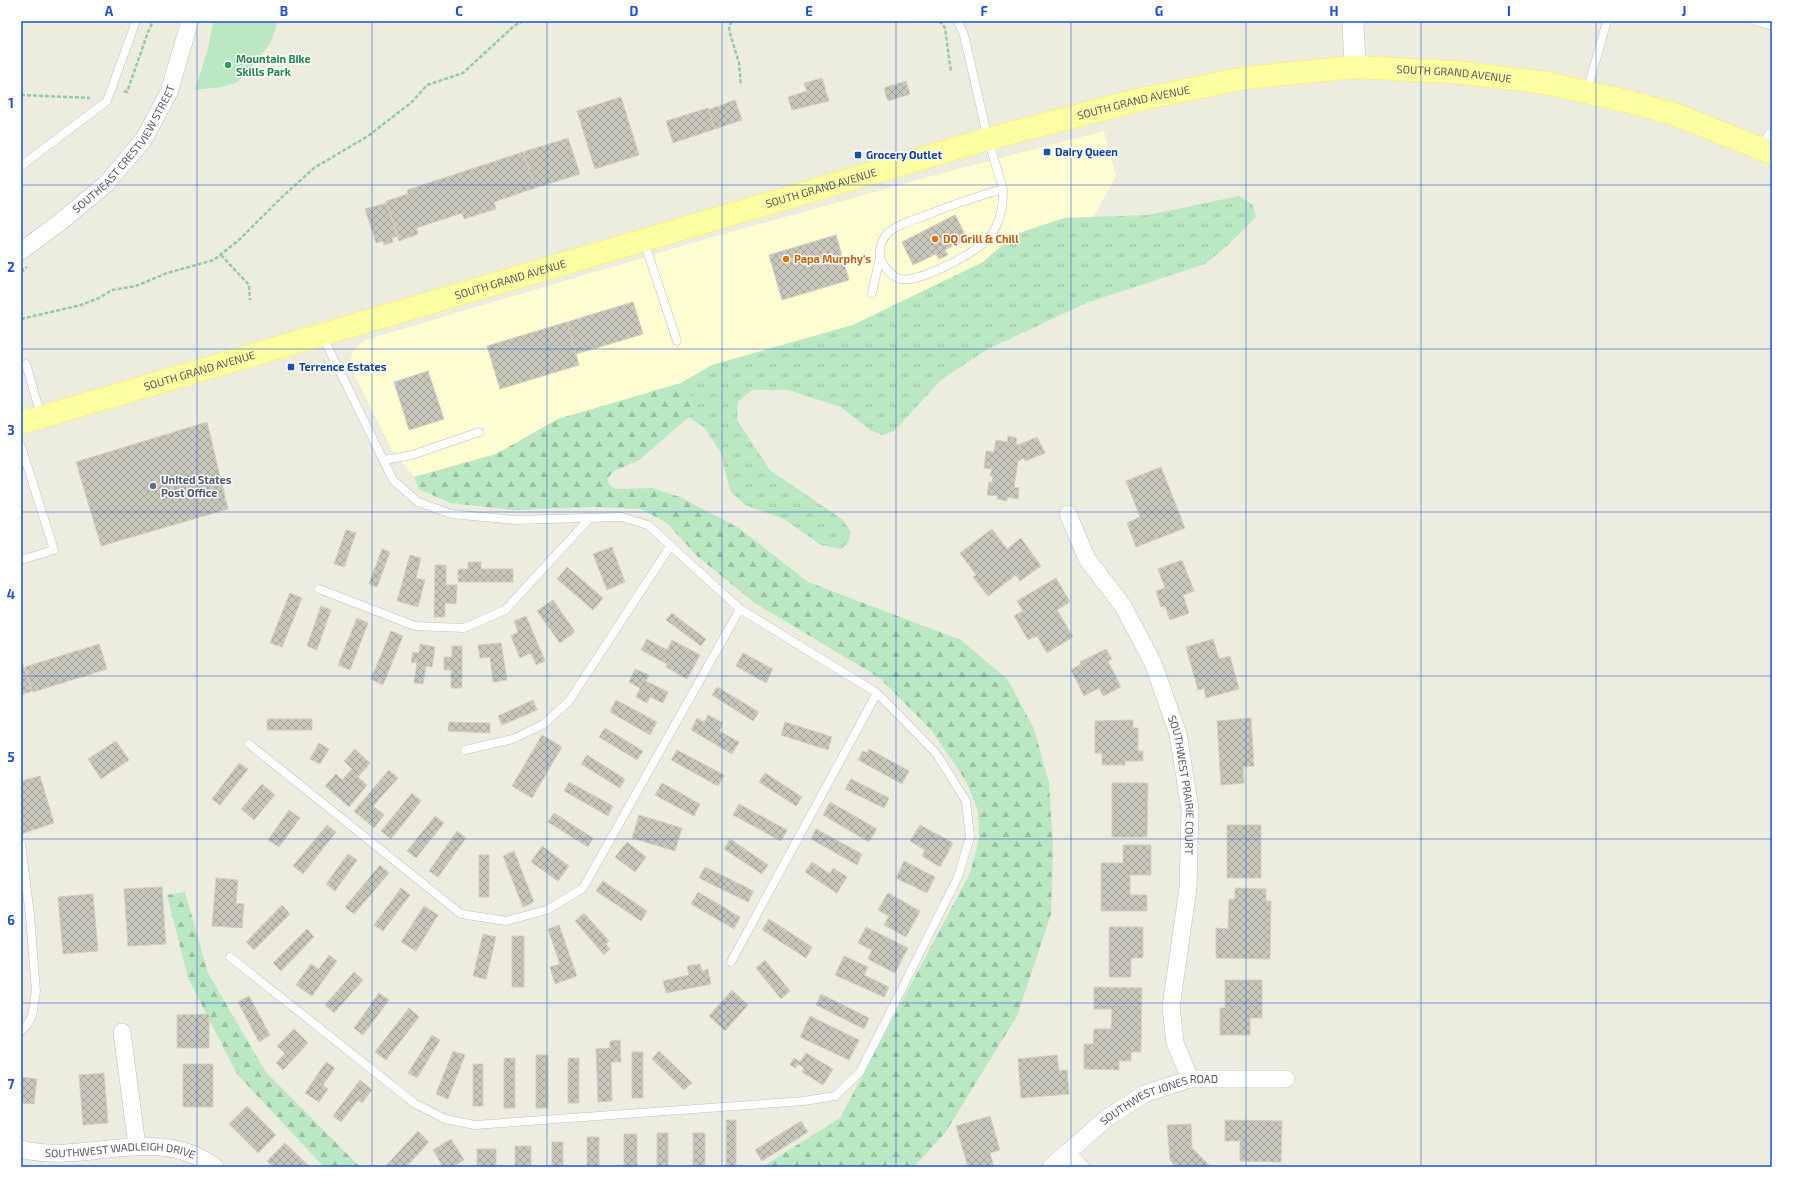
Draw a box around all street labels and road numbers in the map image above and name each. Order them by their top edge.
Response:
street label: SOUTH GRAND AVENUE [1396,62,1512,85]
street label: SOUTH GRAND AVENUE [1076,82,1191,122]
street label: SOUTHEAST CRESTVIEW STREET [69,83,177,215]
street label: SOUTH GRAND AVENUE [764,165,878,210]
street label: SOUTH GRAND AVENUE [453,256,567,301]
street label: SOUTH GRAND AVENUE [142,348,257,393]
street label: SOUTHWEST PRAIRIE COURT [1166,713,1197,856]
street label: SOUTHWEST JONES ROAD [1097,1072,1218,1127]
street label: SOUTHWEST WADLEIGH DRIVE [45,1139,198,1161]

